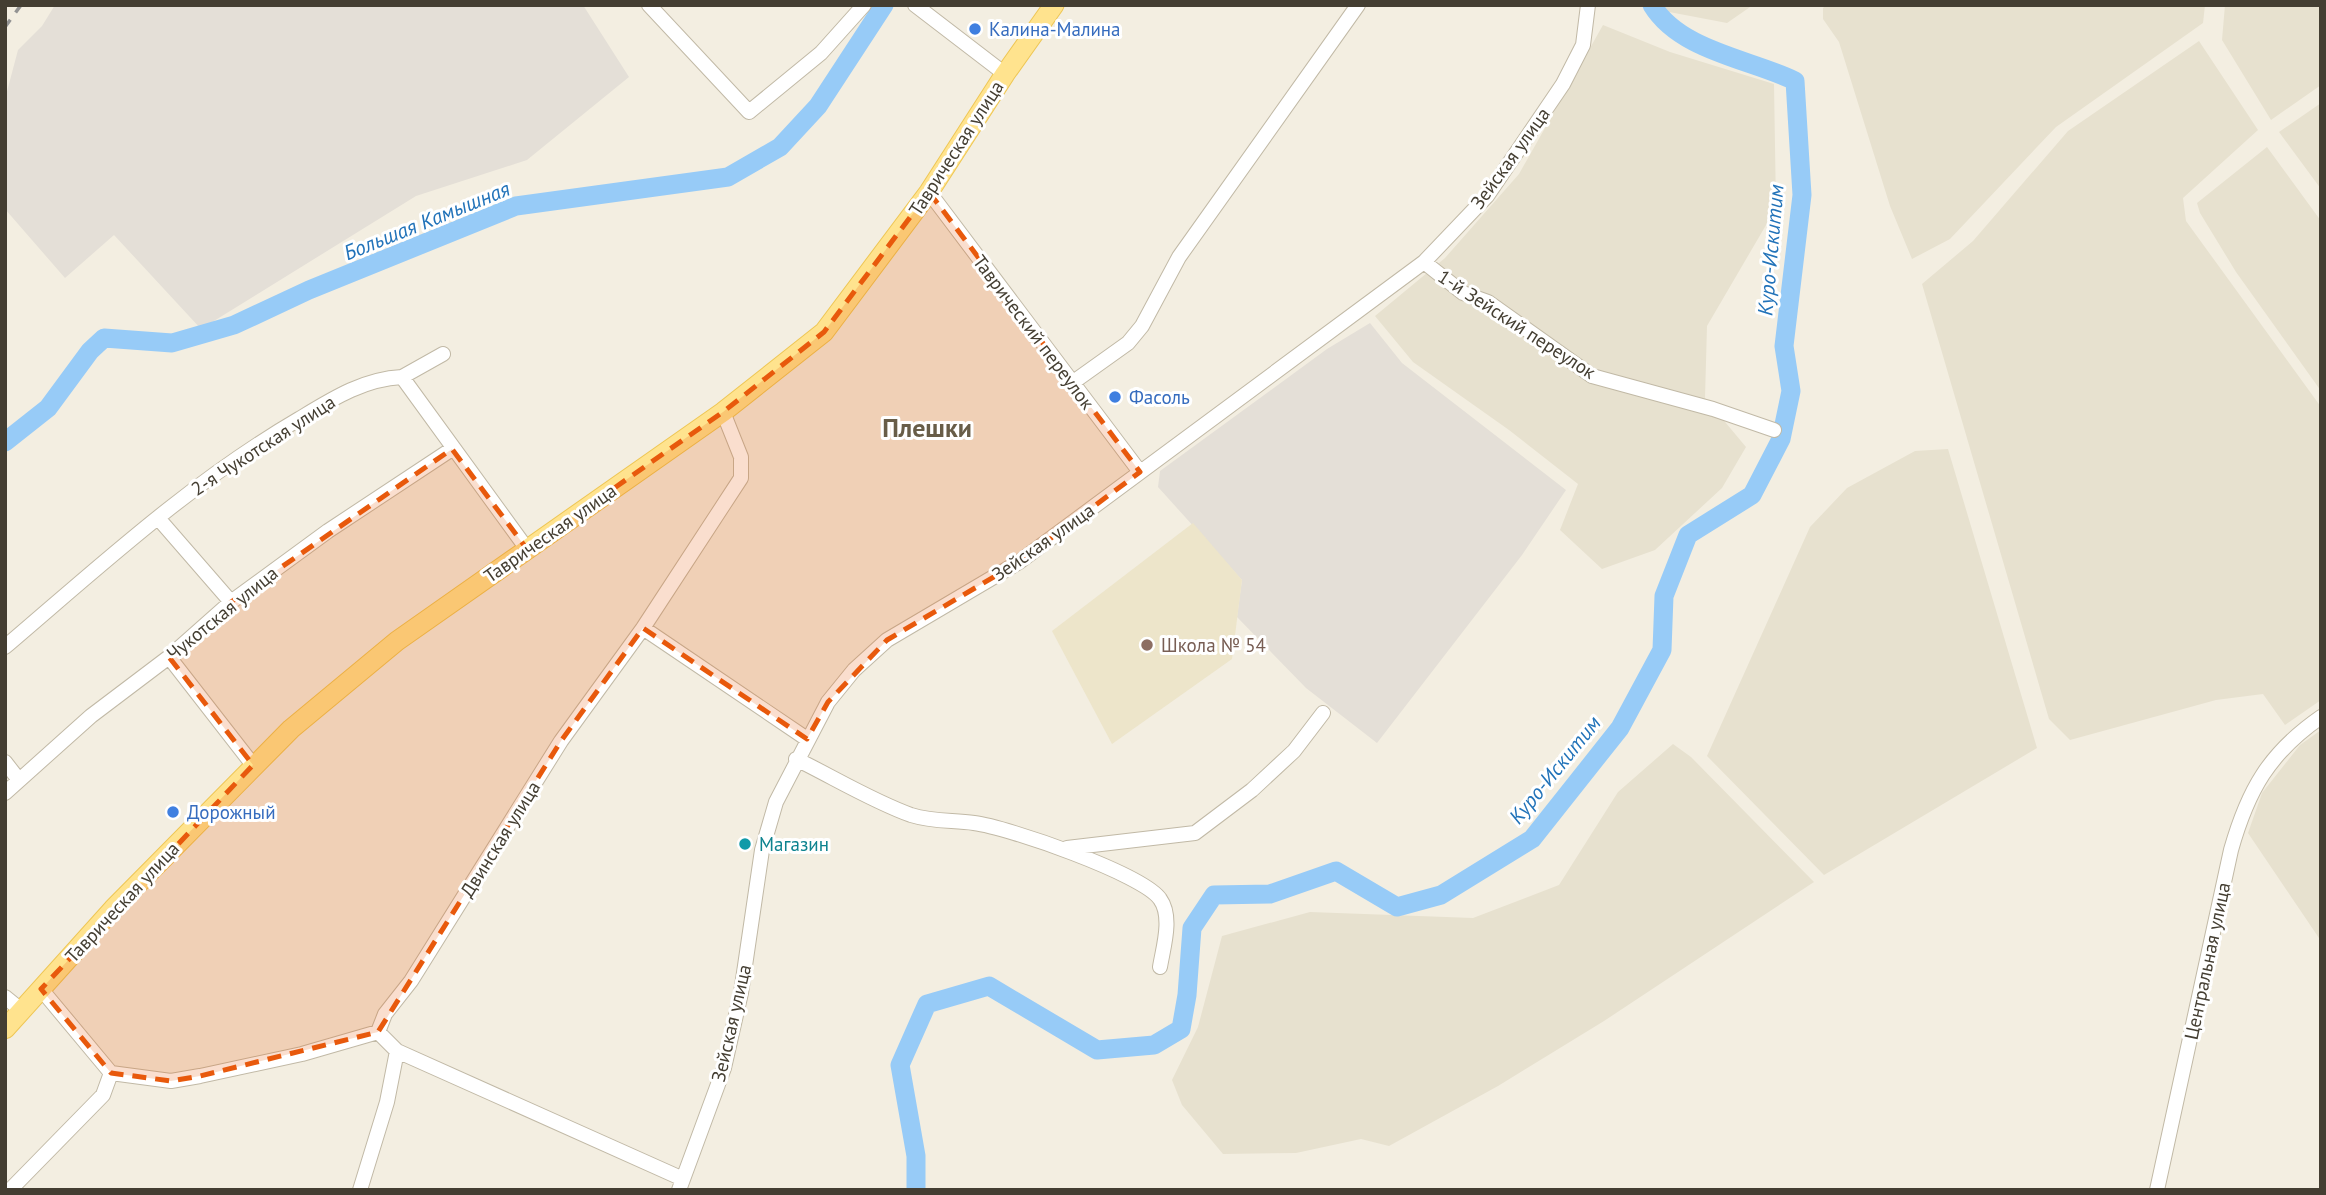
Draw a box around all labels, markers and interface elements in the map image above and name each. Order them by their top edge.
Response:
place label: Калина-Малина [989,17,1121,41]
marker: Калина-Малина [967,21,983,37]
street label: Таврическая улица [903,76,1009,220]
street label: Зейская улица [1465,102,1555,214]
water label: Большая Камышная [340,175,514,266]
water label: Куро-Искитим [1751,183,1790,317]
street label: Таврический переулок [968,250,1100,414]
street label: 1-й Зейский переулок [1434,264,1600,384]
place label: Фасоль [1129,385,1190,409]
street label: 2-я Чукотская улица [186,389,340,501]
marker: Фасоль [1107,389,1123,405]
district label: Плешки [882,411,972,444]
street label: Таврическая улица [479,478,621,588]
street label: Зейская улица [987,498,1099,586]
street label: Чукотская улица [162,561,282,665]
place label: Школа № 54 [1161,633,1266,657]
marker: Школа № 54 [1139,637,1155,653]
water label: Куро-Искитим [1503,710,1607,829]
street label: Двинская улица [455,777,545,901]
place label: Дорожный [187,800,276,824]
marker: Дорожный [165,804,181,820]
place label: Магазин [759,832,829,856]
marker: Магазин [737,836,753,852]
street label: Таврическая улица [60,837,184,967]
street label: Центральная улица [2179,880,2235,1042]
street label: Зейская улица [706,962,756,1084]

